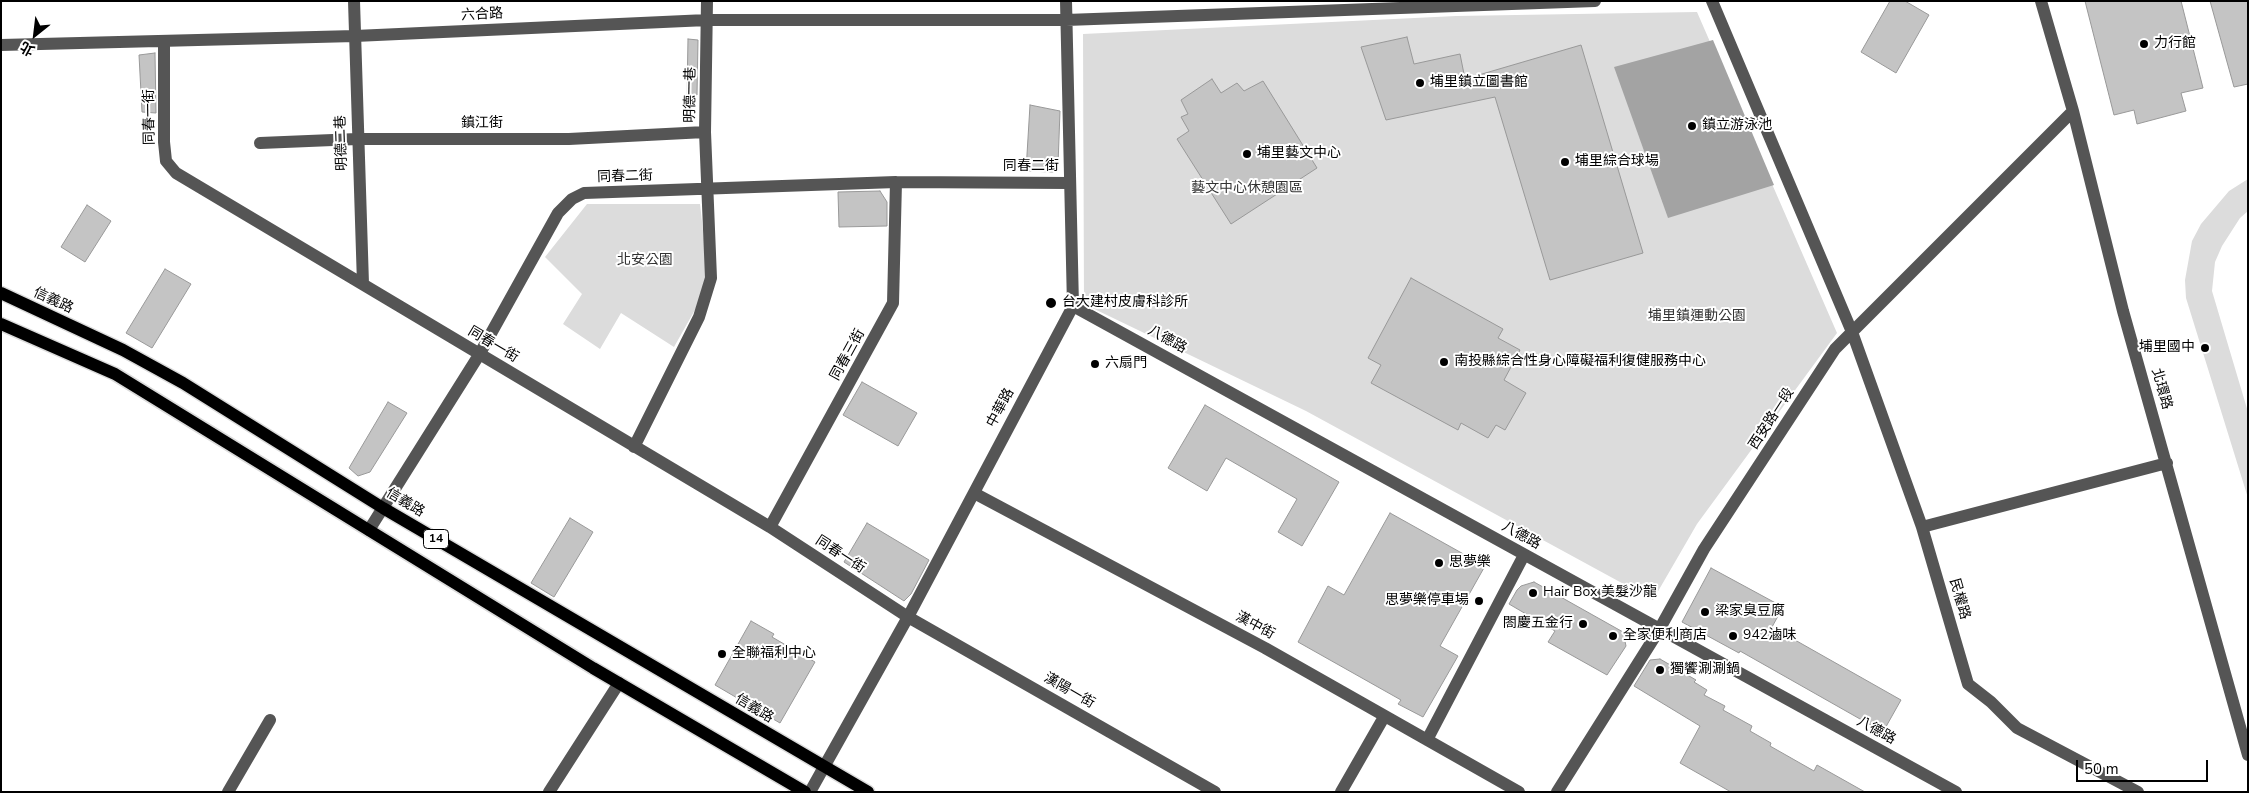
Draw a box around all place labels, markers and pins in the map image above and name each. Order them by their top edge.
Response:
place label: 力行館 [2154,36,2196,52]
marker: 力行館 [2138,38,2150,50]
place label: 埔里鎮立圖書館 [1430,75,1528,91]
marker: 埔里鎮立圖書館 [1414,77,1426,89]
place label: 鎮立游泳池 [1702,118,1772,134]
marker: 鎮立游泳池 [1686,120,1698,132]
place label: 埔里藝文中心 [1257,146,1341,162]
marker: 埔里藝文中心 [1241,148,1253,160]
place label: 埔里綜合球場 [1575,154,1659,170]
marker: 埔里綜合球場 [1559,156,1571,168]
place label: 台大建村皮膚科診所 [1062,295,1188,311]
marker: 台大建村皮膚科診所 [1044,296,1058,310]
place label: 埔里國中 [2139,340,2195,356]
marker: 埔里國中 [2199,342,2211,354]
place label: 南投縣綜合性身心障礙福利復健服務中心 [1454,354,1706,370]
place label: 六扇門 [1105,356,1147,372]
marker: 南投縣綜合性身心障礙福利復健服務中心 [1438,356,1450,368]
marker: 六扇門 [1089,358,1101,370]
place label: 思夢樂 [1449,555,1491,571]
marker: 思夢樂 [1433,557,1445,569]
place label: Hair Box 美髮沙龍 [1543,585,1657,601]
marker: Hair Box 美髮沙龍 [1527,587,1539,599]
place label: 思夢樂停車場 [1385,593,1469,609]
marker: 思夢樂停車場 [1473,595,1485,607]
place label: 梁家臭豆腐 [1715,604,1785,620]
marker: 梁家臭豆腐 [1699,606,1711,618]
place label: 閤慶五金行 [1503,616,1573,632]
marker: 閤慶五金行 [1577,618,1589,630]
place label: 全家便利商店 [1623,628,1707,644]
place label: 942滷味 [1743,628,1796,644]
marker: 全家便利商店 [1607,630,1619,642]
marker: 942滷味 [1727,630,1739,642]
place label: 全聯福利中心 [732,646,816,662]
marker: 全聯福利中心 [716,648,728,660]
place label: 獨饗涮涮鍋 [1670,662,1740,678]
marker: 獨饗涮涮鍋 [1654,664,1666,676]

